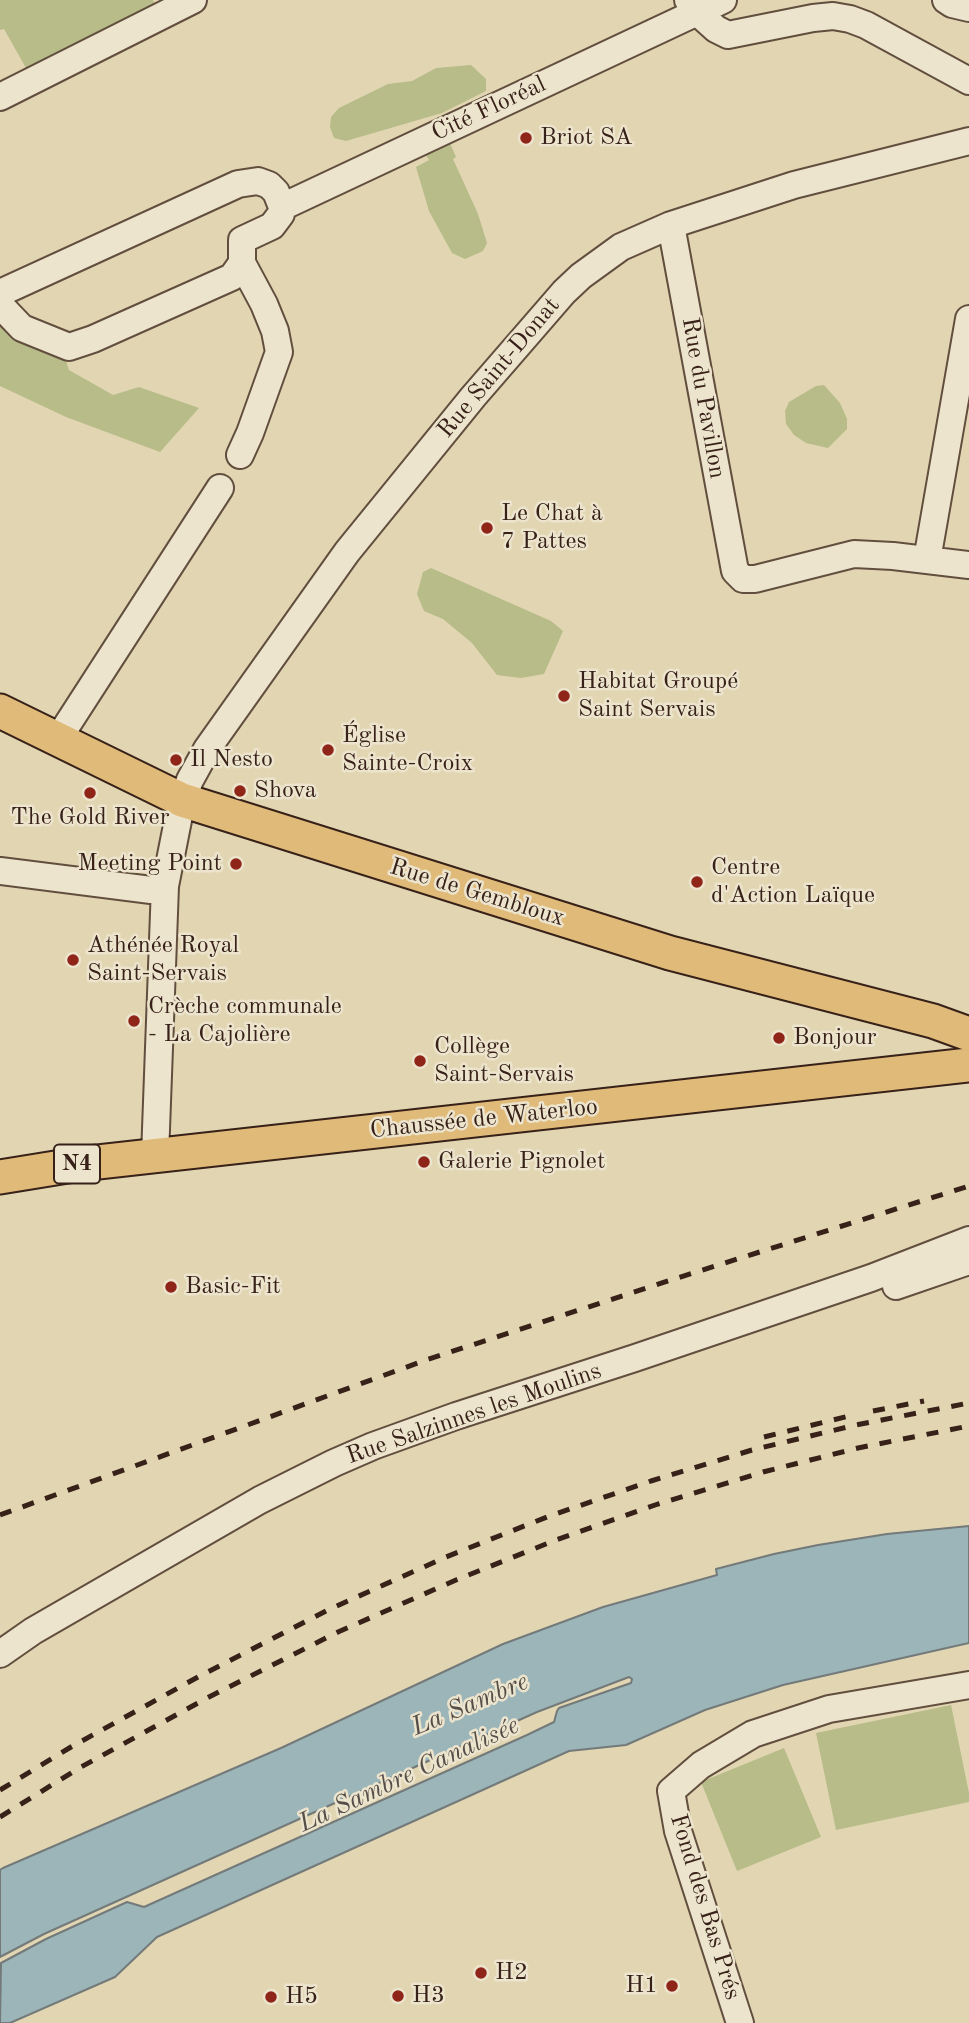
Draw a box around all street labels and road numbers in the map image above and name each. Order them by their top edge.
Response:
street label: Cité Floréal [427,70,551,148]
street label: Rue Saint-Donat [432,292,566,444]
street label: Rue du Pavillon [675,315,731,481]
street label: Rue de Gembloux [386,853,568,933]
street label: Chaussée de Waterloo [369,1093,599,1145]
road number: N4 [54,1144,100,1184]
street label: Rue Salzinnes les Moulins [343,1357,605,1471]
street label: Fond des Bas Prés [663,1811,747,2003]

